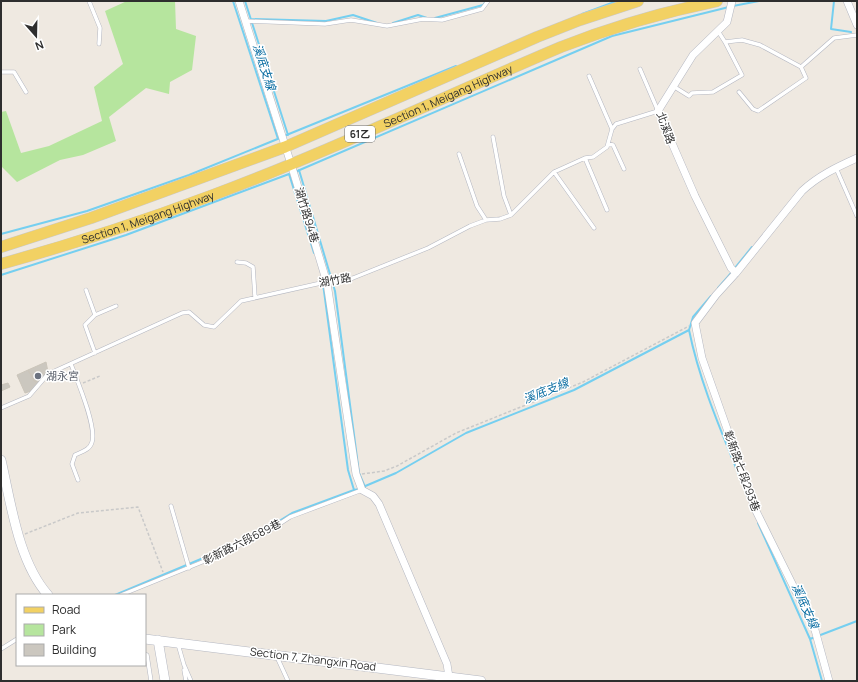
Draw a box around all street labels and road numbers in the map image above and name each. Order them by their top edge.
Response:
street label: Section 1, Meigang Highway [381,61,515,131]
street label: 北溪路 [654,110,679,146]
road number: 61乙 [345,126,375,142]
street label: 湖竹路94巷 [292,185,323,244]
street label: Section 1, Meigang Highway [79,187,216,247]
street label: 湖竹路 [317,269,352,290]
street label: 彰新路七段293巷 [721,428,764,513]
street label: 彰新路六段689巷 [200,515,284,568]
street label: Section 7, Zhangxin Road [249,643,377,674]

